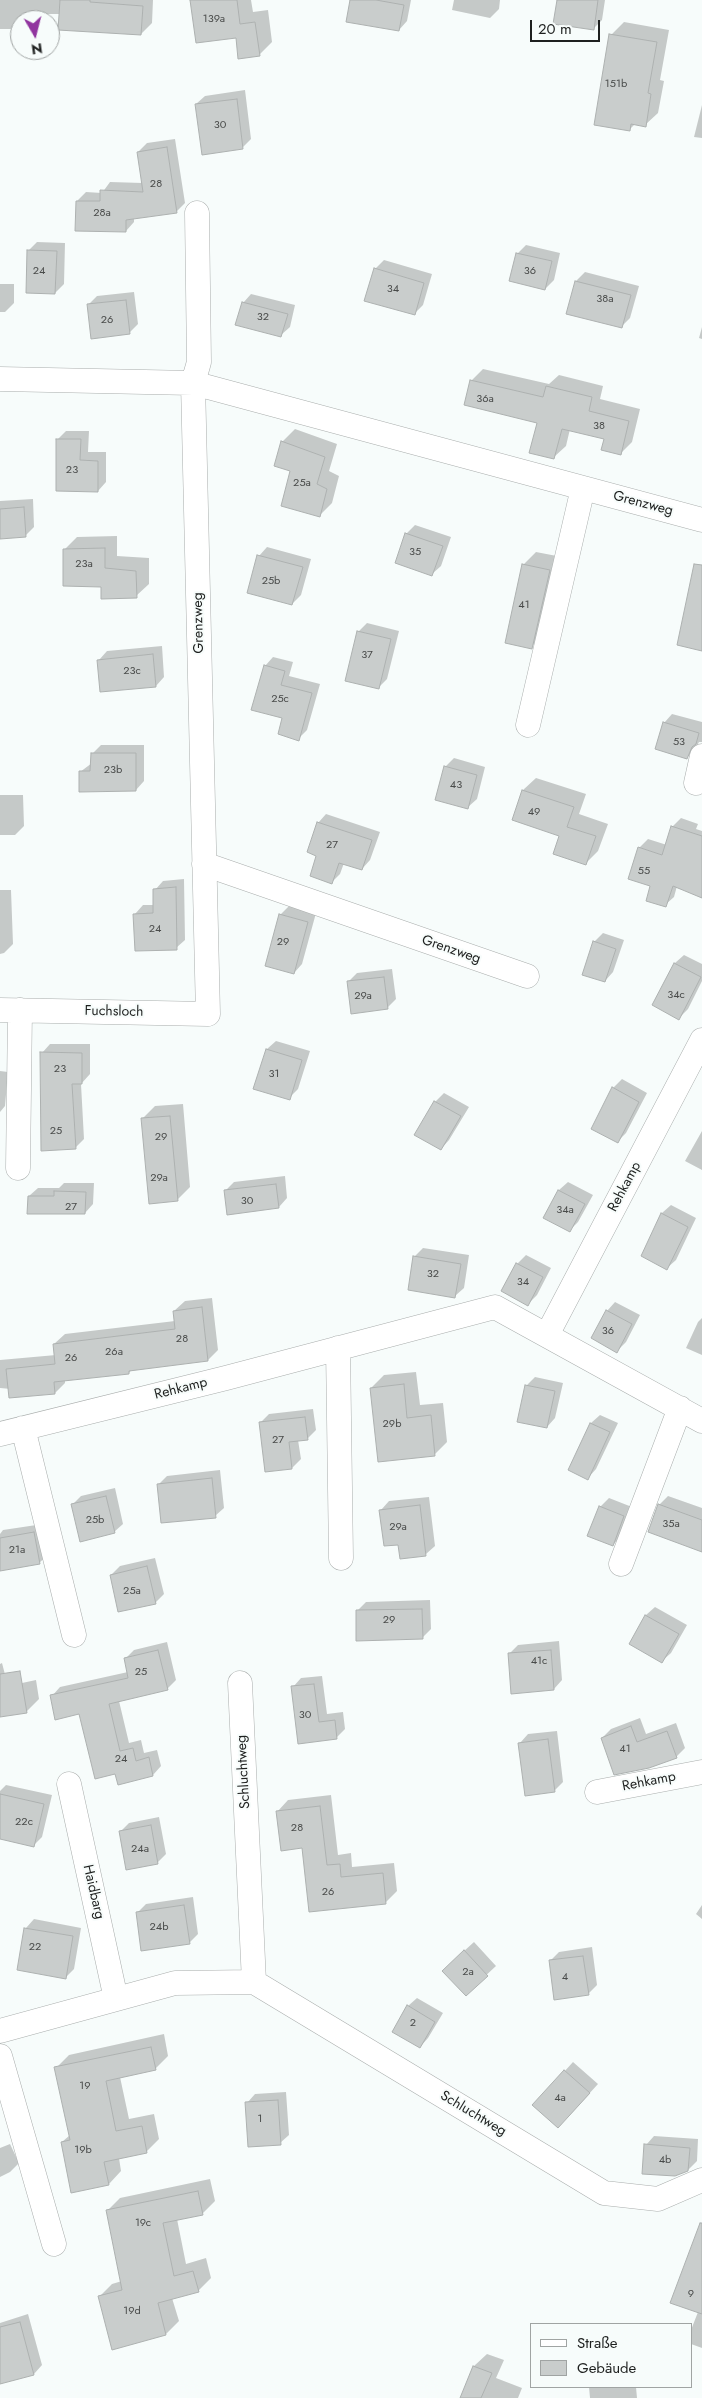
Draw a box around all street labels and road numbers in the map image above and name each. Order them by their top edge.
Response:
street label: Grenzweg [611,488,675,520]
street label: Grenzweg [190,592,208,654]
street label: Grenzweg [419,932,483,968]
street label: Fuchsloch [85,1003,143,1021]
street label: Rehkamp [605,1159,645,1215]
street label: Rehkamp [153,1374,209,1404]
street label: Schluchtweg [234,1735,254,1809]
street label: Rehkamp [621,1769,677,1795]
street label: Haidbarg [79,1863,107,1921]
street label: Schluchtweg [437,2088,509,2140]

